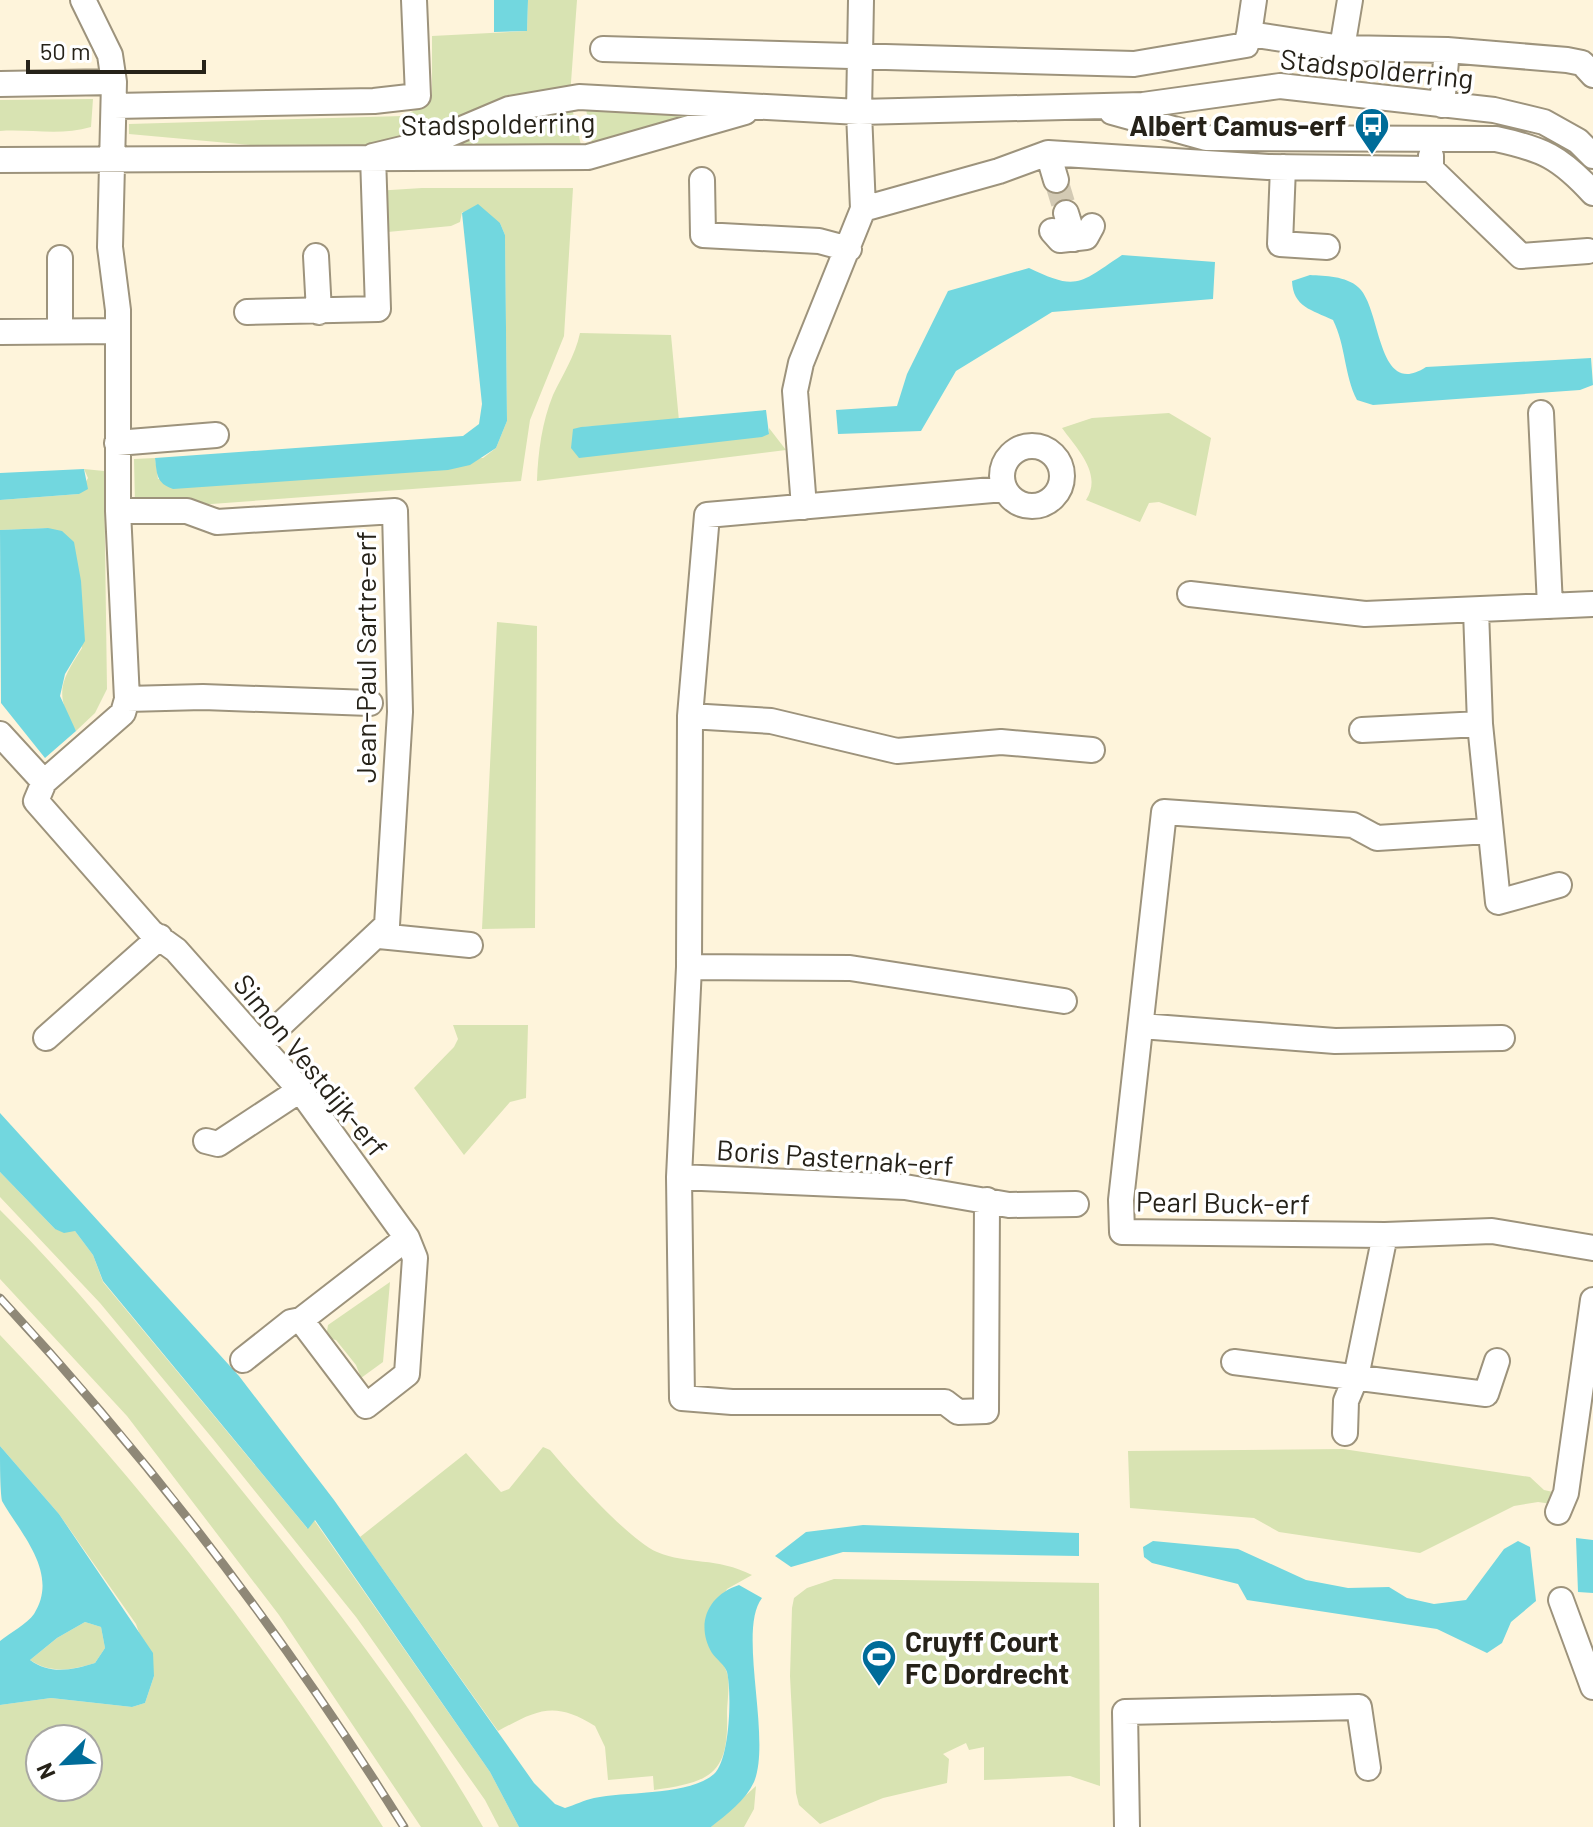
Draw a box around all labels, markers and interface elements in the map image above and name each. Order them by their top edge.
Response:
scale bar [28,24,204,74]
text: 50 m [40,36,91,65]
street label: Stadspolderring [1279,41,1475,95]
street label: Stadspolderring [401,104,595,142]
bus stop icon: Albert Camus-erf [1353,106,1391,156]
place label: Albert Camus-erf [1129,108,1346,142]
street label: Jean-Paul Sartre-erf [348,531,382,783]
street label: Simon Vestdijk-erf [227,967,395,1163]
street label: Boris Pasternak-erf [715,1132,955,1182]
street label: Pearl Buck-erf [1136,1183,1310,1221]
place label: Cruyff Court FC Dordrecht [905,1624,1069,1690]
sports icon: Cruyff Court FC Dordrecht [860,1638,898,1688]
north arrow [24,1723,104,1803]
text: N [30,1760,60,1784]

